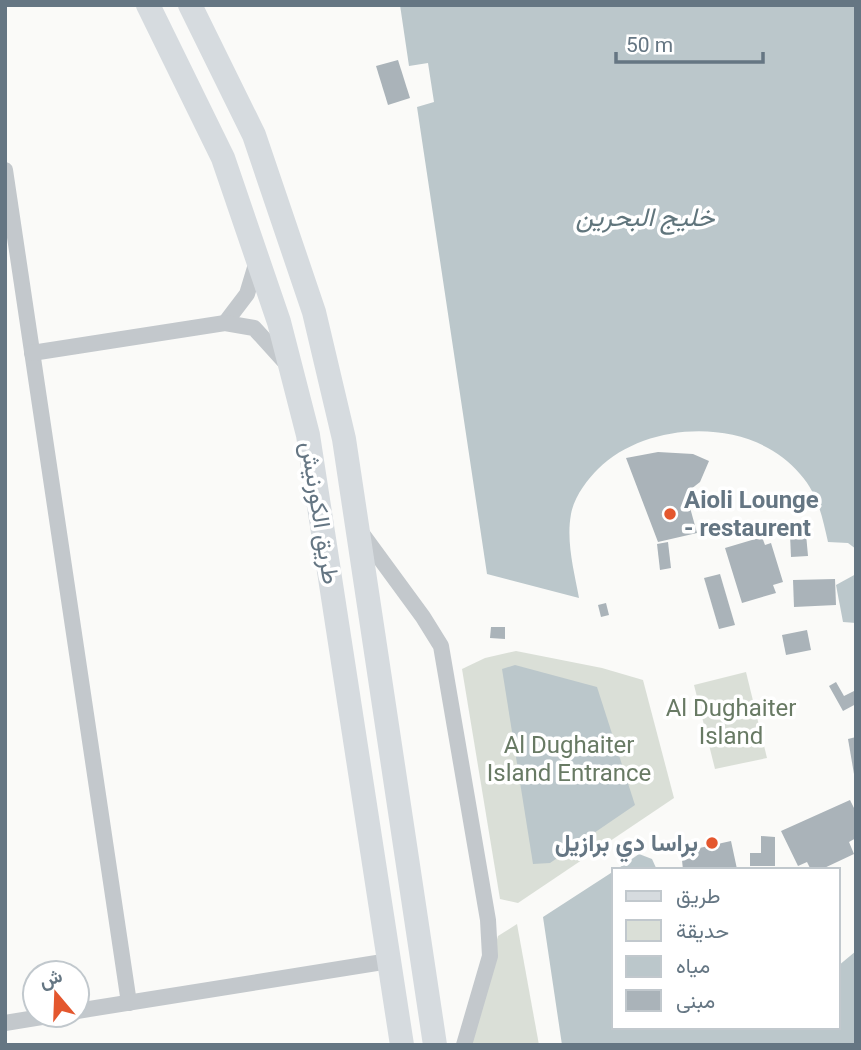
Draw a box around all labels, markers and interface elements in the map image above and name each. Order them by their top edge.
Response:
scale bar [616,21,763,65]
text: 50 m [626,33,673,57]
water label: خليج البحرين [576,202,716,235]
street label: طريق الكورنيش [294,440,345,586]
place label: Aioli Lounge - restaurent [684,486,819,542]
marker: Aioli Lounge - restaurent [662,506,678,522]
park label: Al Dughaiter Island [666,694,796,750]
park label: Al Dughaiter Island Entrance [487,731,651,787]
place label: براسا دي برازيل [555,829,698,863]
marker: براسا دي برازيل [704,835,720,851]
legend [612,868,840,1029]
text: طريق [676,884,721,909]
text: حديقة [676,919,729,943]
text: مياه [676,954,710,978]
north arrow [21,959,91,1029]
text: ش [36,964,65,993]
text: مبنى [676,989,715,1013]

